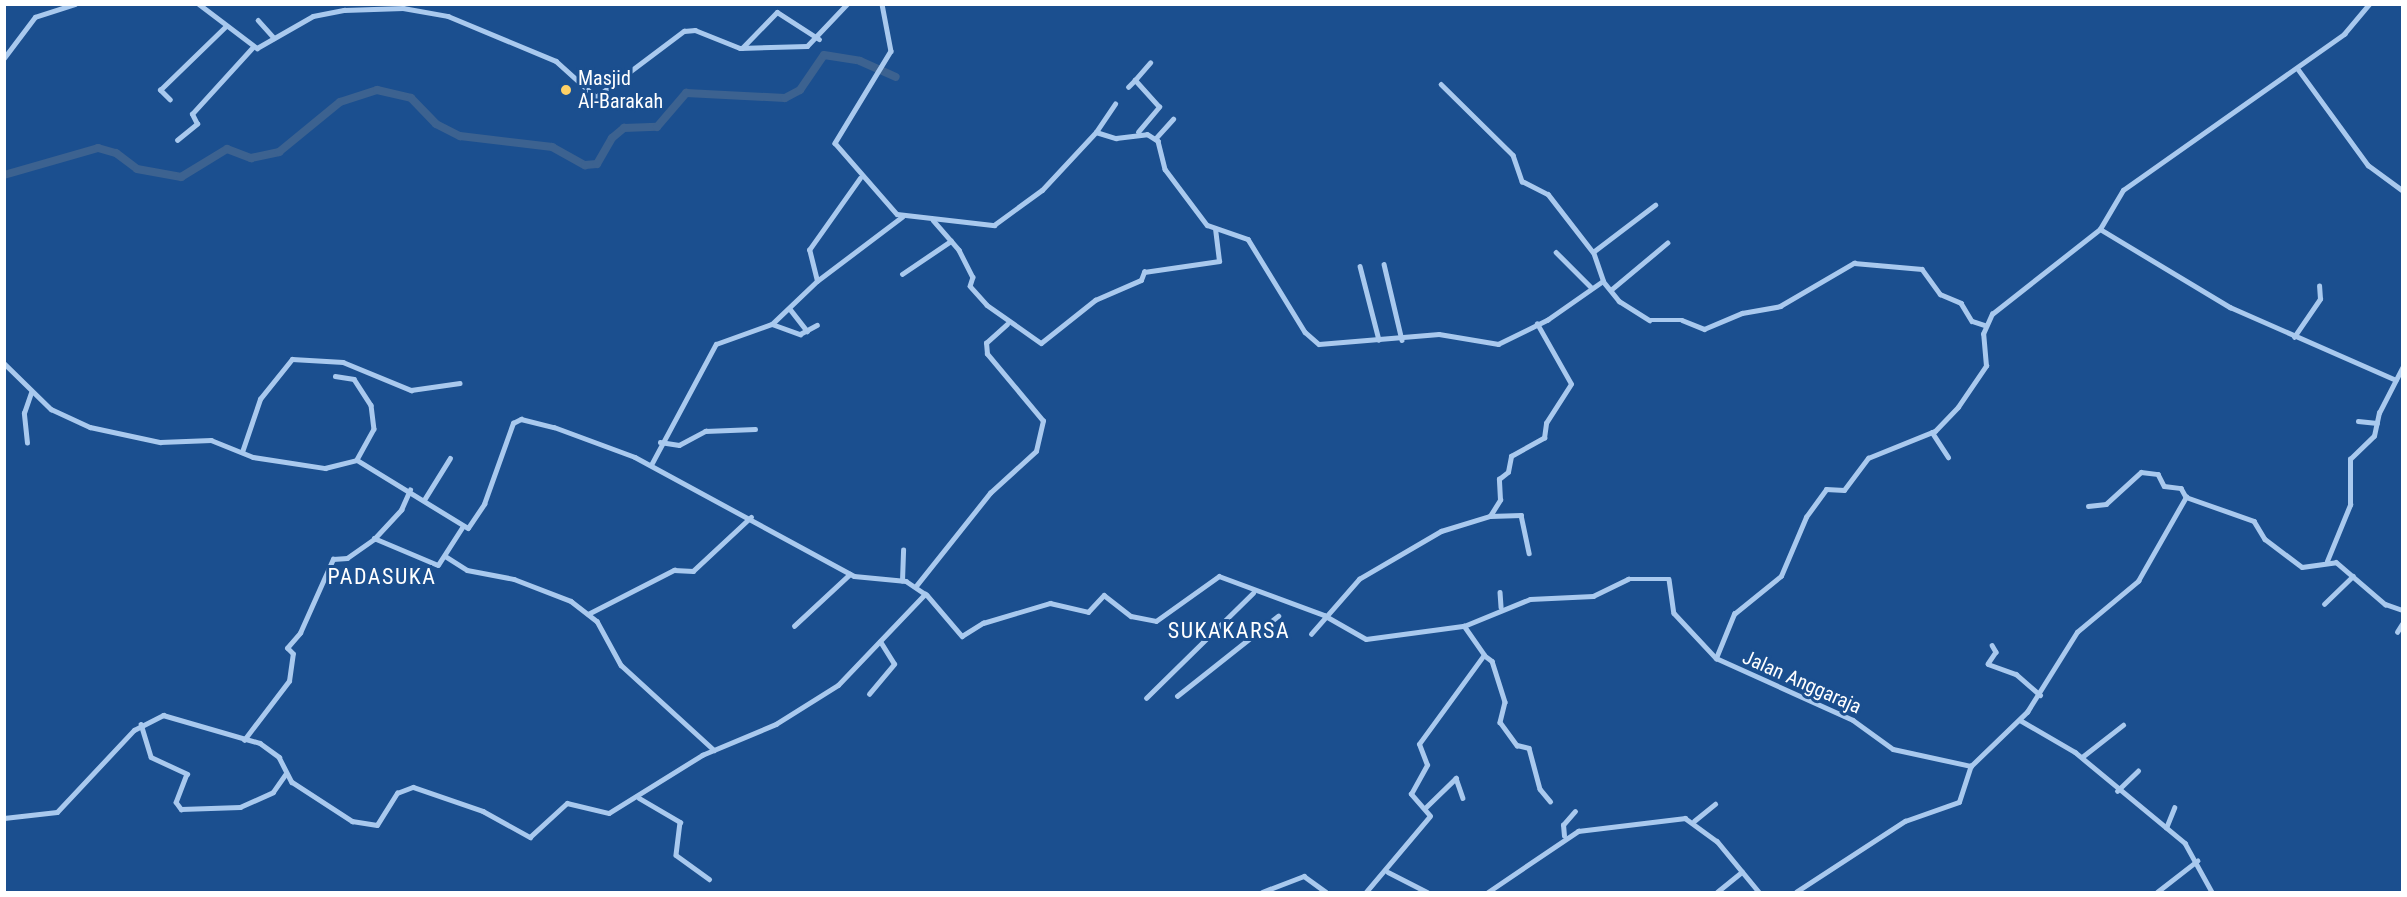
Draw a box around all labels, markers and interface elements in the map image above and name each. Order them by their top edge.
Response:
place label: Masjid Al-Barakah [578,66,663,113]
marker: Masjid Al-Barakah [559,83,573,97]
district label: PADASUKA [328,564,436,590]
district label: SUKAKARSA [1168,618,1290,644]
street label: Jalan Anggaraja [1739,645,1865,719]

